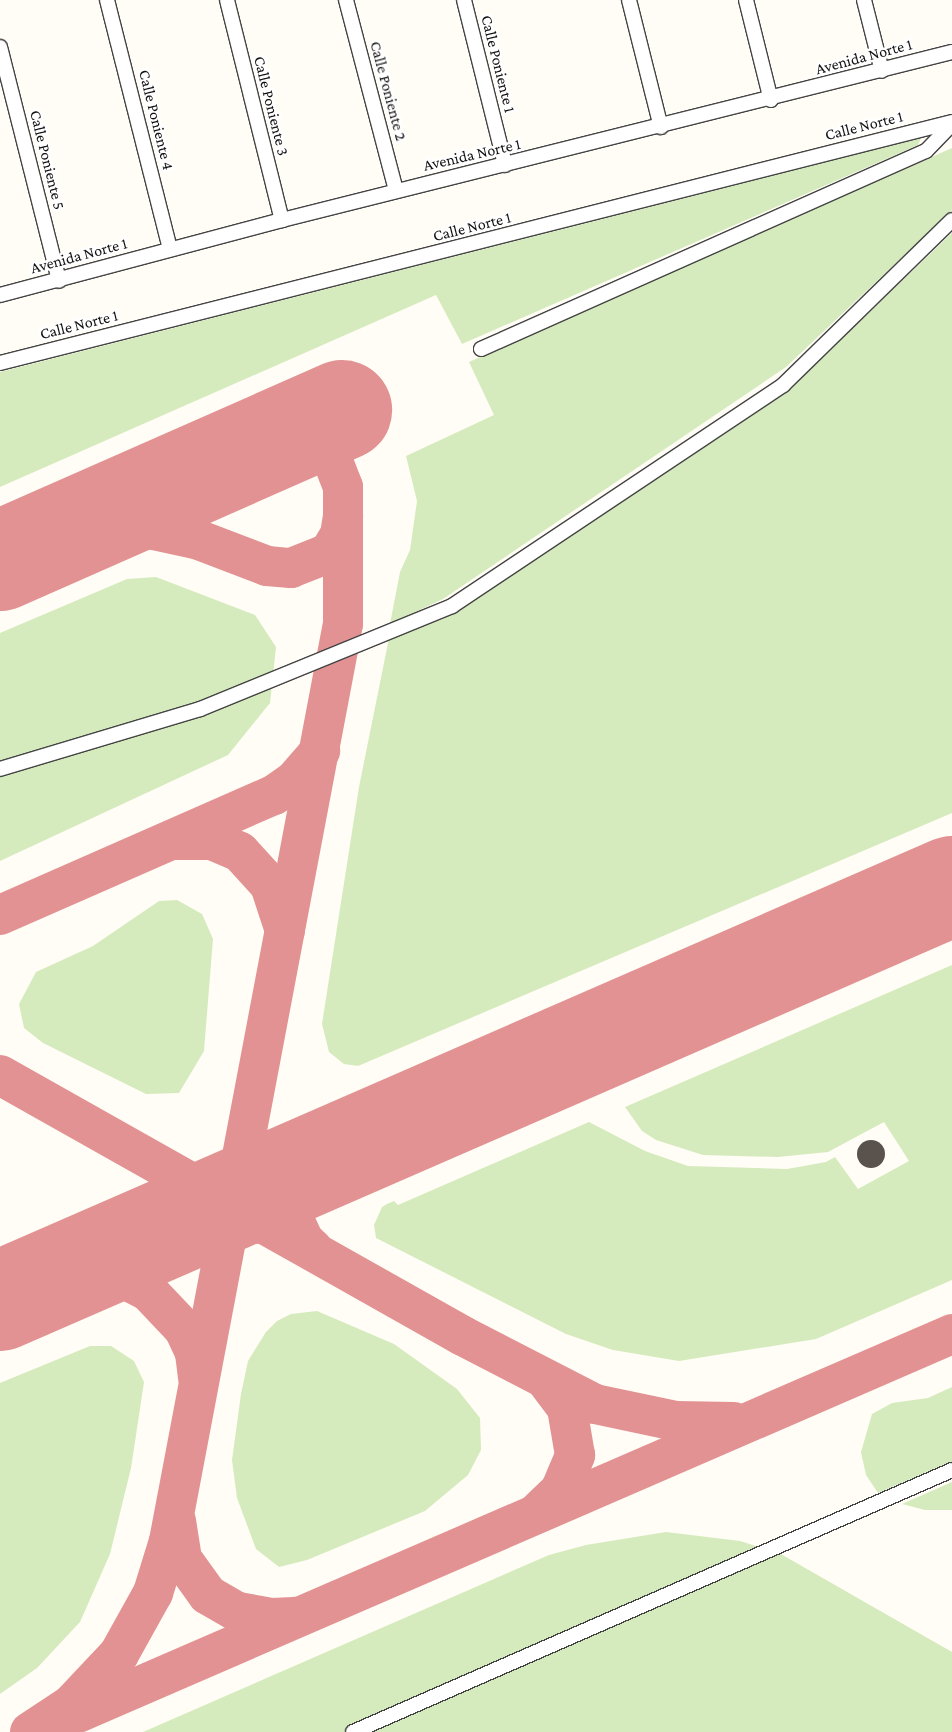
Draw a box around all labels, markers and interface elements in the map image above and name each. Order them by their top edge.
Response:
street label: Calle Poniente 1 [477,13,519,115]
street label: Avenida Norte 1 [814,35,914,79]
street label: Calle Poniente 2 [366,39,410,143]
street label: Calle Poniente 3 [249,54,293,158]
street label: Calle Poniente 4 [134,68,178,172]
street label: Calle Norte 1 [823,107,905,145]
street label: Calle Poniente 5 [25,108,69,212]
street label: Avenida Norte 1 [422,134,522,176]
street label: Calle Norte 1 [431,208,513,246]
street label: Avenida Norte 1 [29,234,129,278]
street label: Calle Norte 1 [38,306,120,344]

